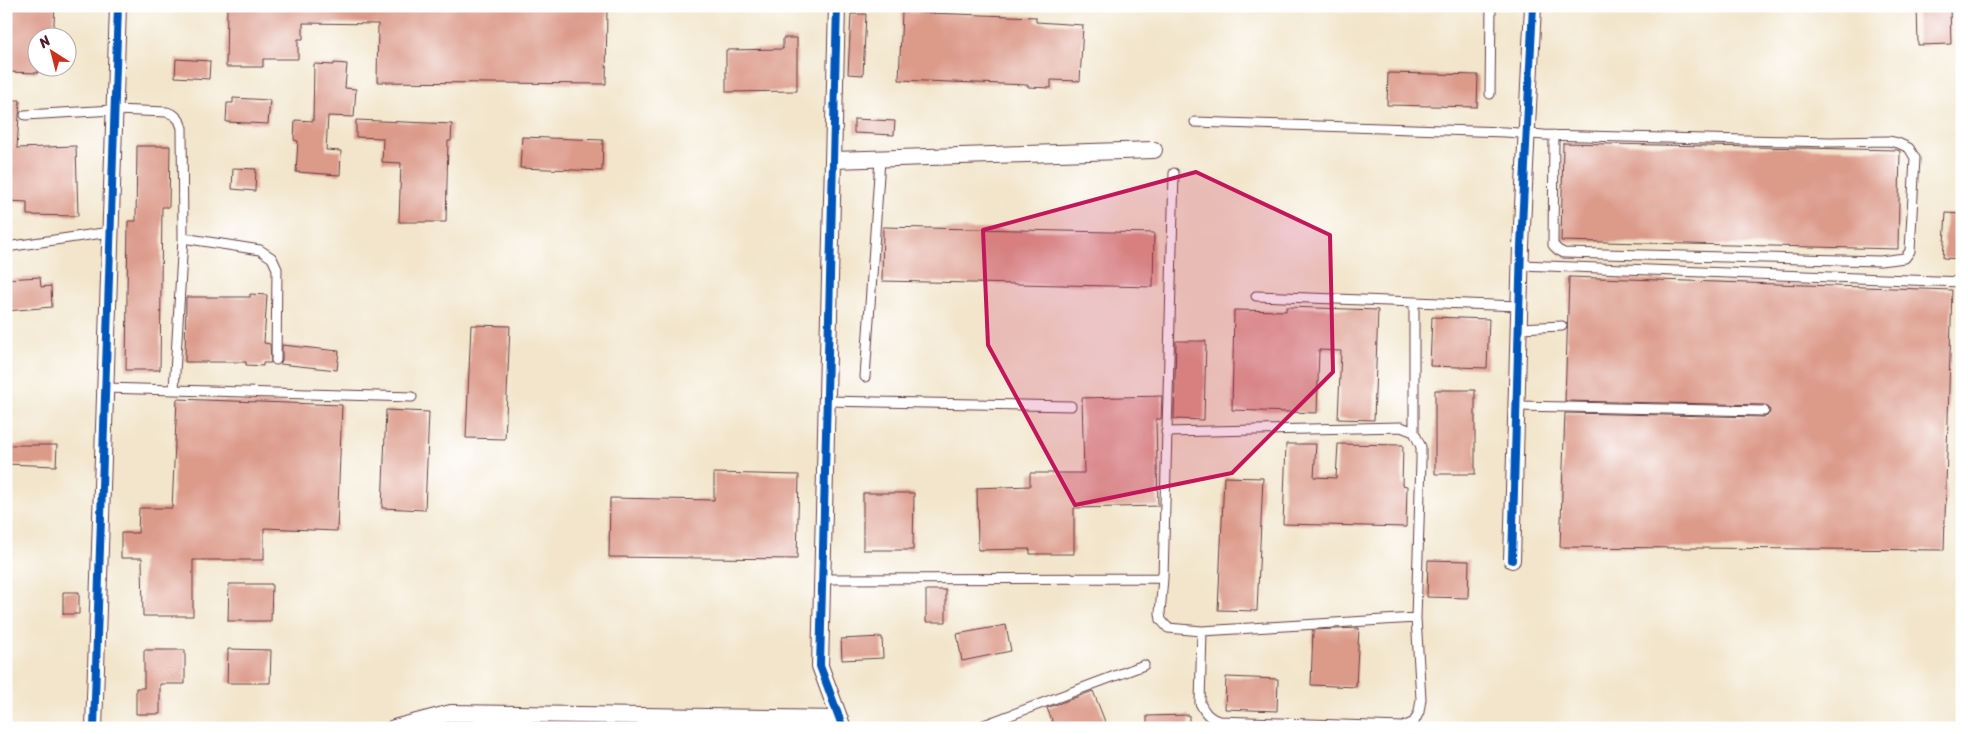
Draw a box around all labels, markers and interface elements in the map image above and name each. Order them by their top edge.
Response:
north arrow [28,28,78,78]
text: N [33,29,56,55]

